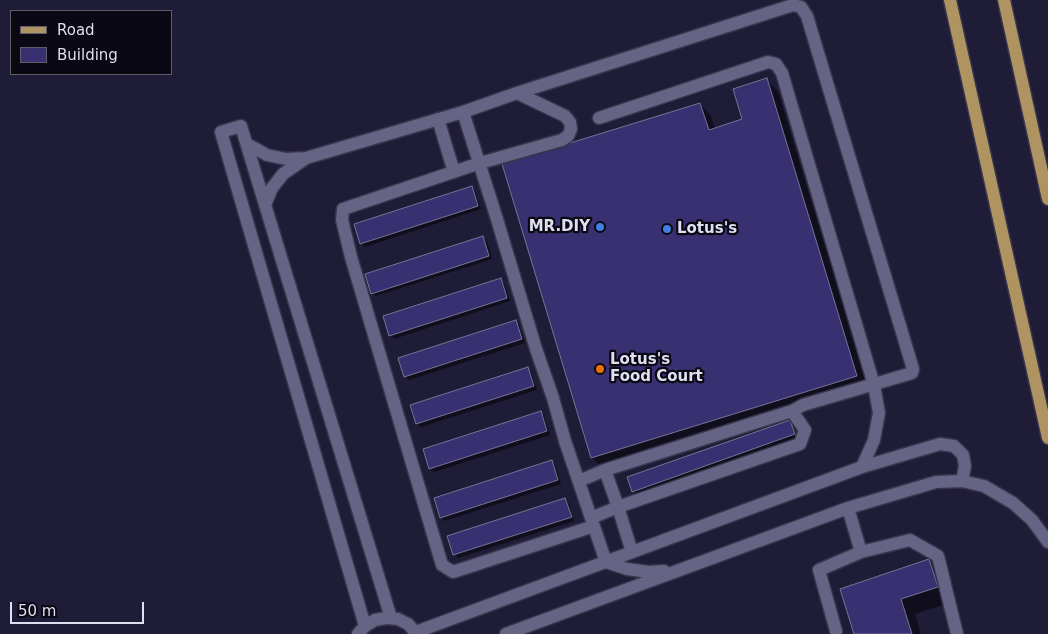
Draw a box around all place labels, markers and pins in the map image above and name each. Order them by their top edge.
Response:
place label: MR.DIY [529,218,590,236]
place label: Lotus's [677,220,737,238]
marker: MR.DIY [594,221,606,233]
marker: Lotus's [661,223,673,235]
place label: Lotus's Food Court [610,351,703,386]
marker: Lotus's Food Court [594,363,606,375]

